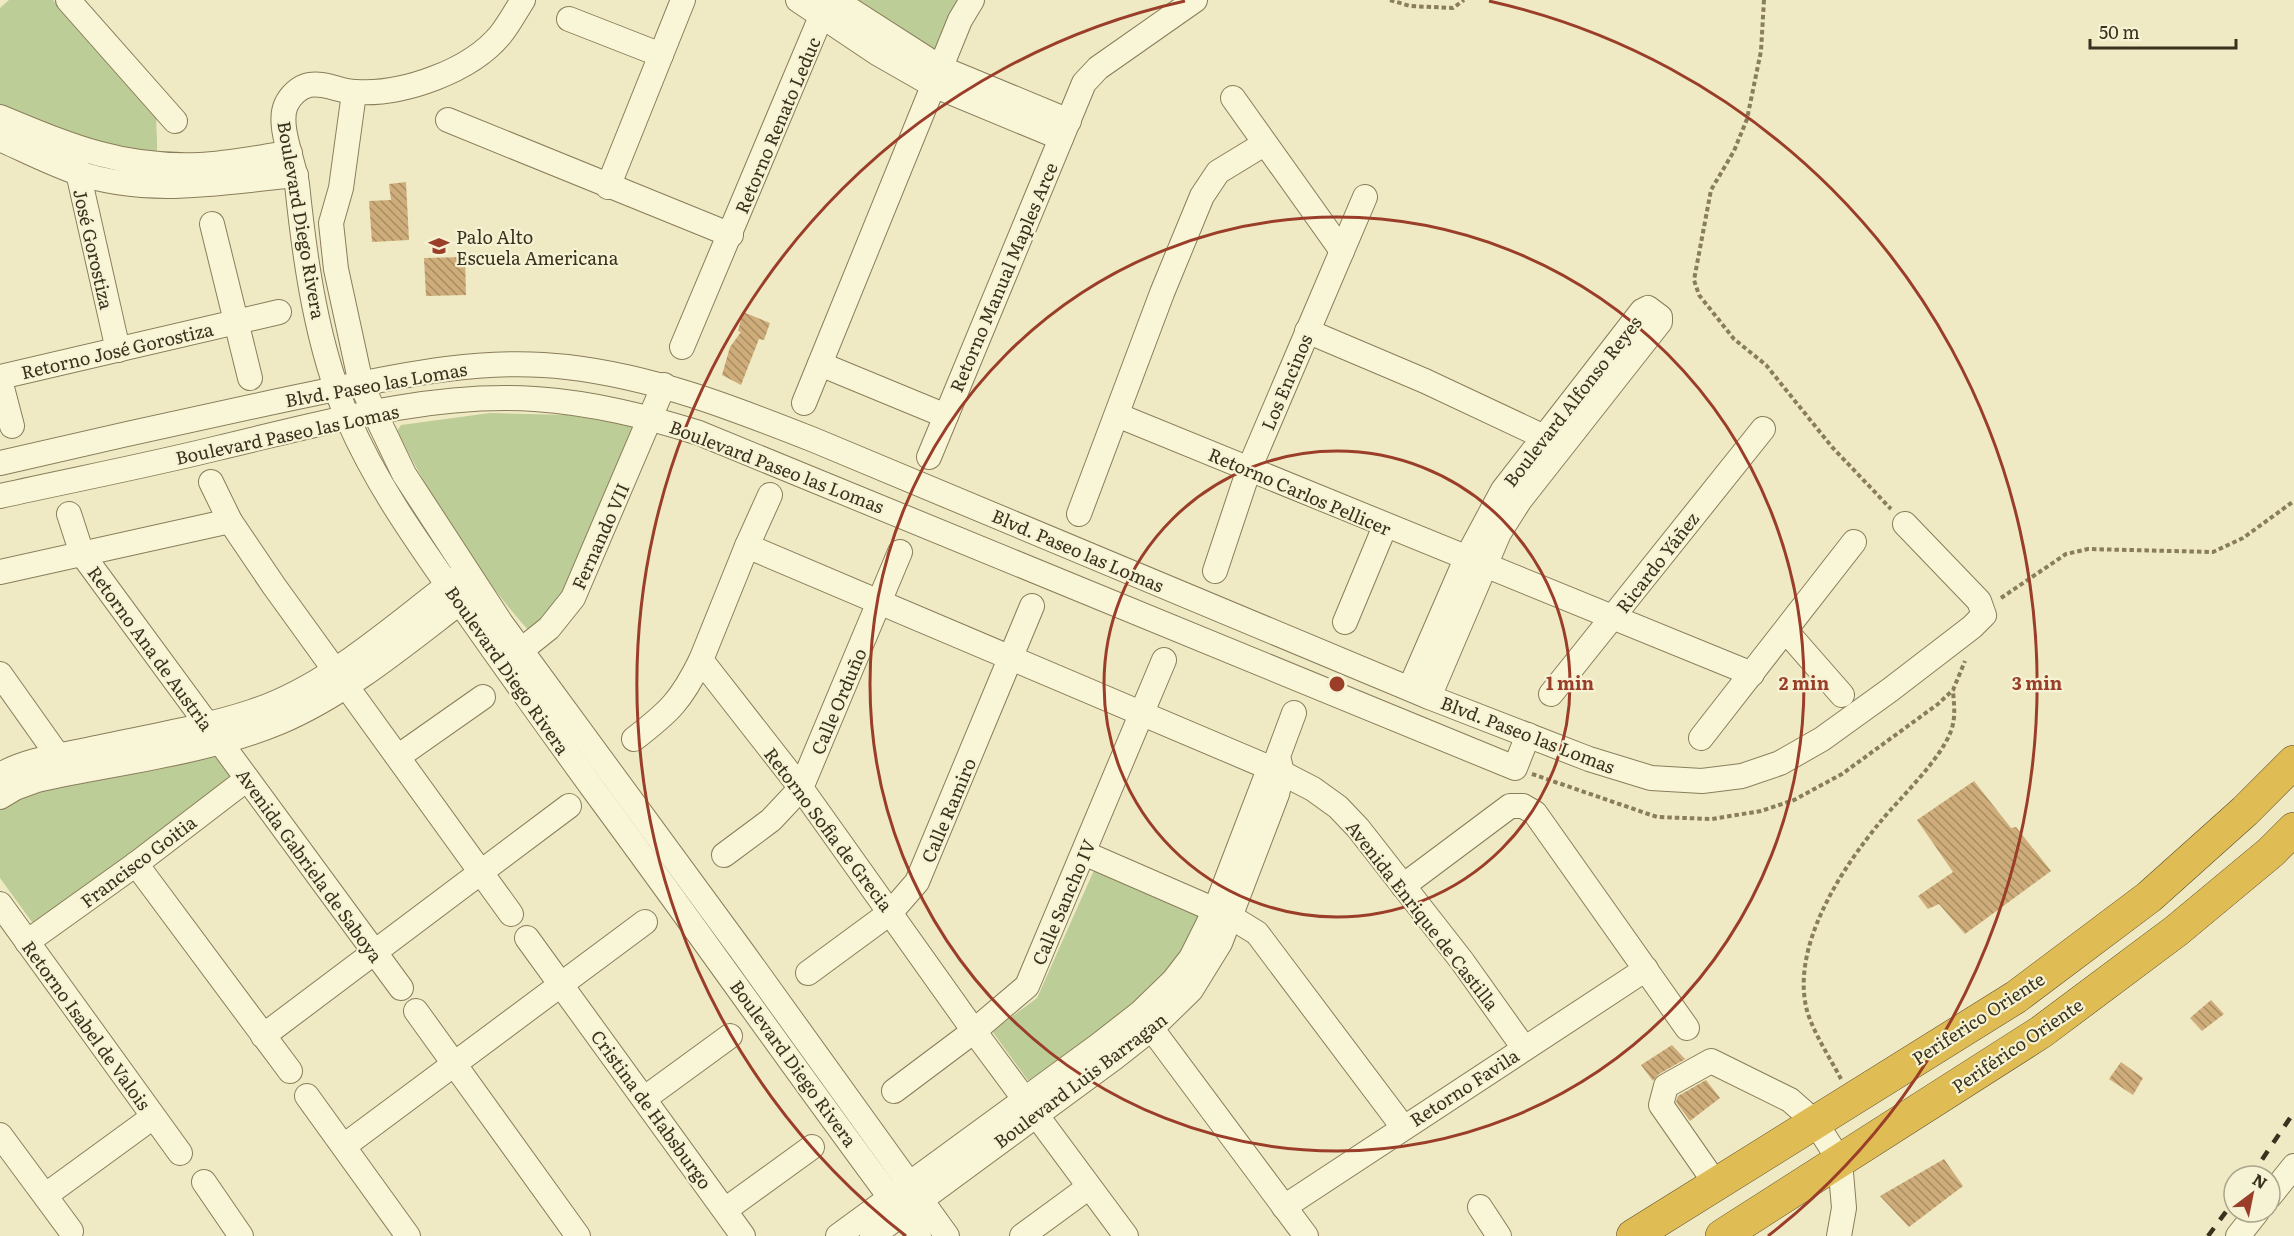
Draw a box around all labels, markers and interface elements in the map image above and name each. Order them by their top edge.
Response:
scale bar [2090,12,2236,50]
text: 50 m [2099,18,2140,45]
street label: Retorno Renato Leduc [728,32,826,218]
street label: Boulevard Diego Rivera [271,119,333,321]
street label: Retorno Manual Maples Arce [942,158,1064,396]
street label: José Gorostiza [67,186,121,312]
place label: Palo Alto Escuela Americana [456,223,619,271]
school or university icon: Palo Alto Escuela Americana [427,234,451,258]
street label: Boulevard Alfonso Reyes [1497,310,1647,492]
street label: Retorno José Gorostiza [18,315,216,385]
street label: Los Encinos [1254,330,1318,434]
street label: Blvd. Paseo las Lomas [283,355,469,413]
street label: Boulevard Paseo las Lomas [173,397,401,471]
street label: Boulevard Paseo las Lomas [666,413,888,519]
street label: Retorno Carlos Pellicer [1204,440,1396,542]
street label: Fernando VII [564,478,636,594]
street label: Blvd. Paseo las Lomas [988,502,1168,598]
street label: Ricardo Yáñez [1609,506,1705,618]
street label: Retorno Ana de Austria [82,560,220,736]
street label: Boulevard Diego Rivera [439,580,577,760]
street label: Calle Orduño [803,644,873,758]
text: 1 min [1546,669,1595,696]
text: 2 min [1779,669,1830,696]
text: 3 min [2012,669,2063,696]
centre of rings [1327,674,1347,694]
street label: Blvd. Paseo las Lomas [1437,688,1619,780]
street label: Retorno Sofia de Grecia [758,741,900,917]
street label: Calle Ramiro [914,753,982,867]
street label: Avenida Gabriela de Saboya [230,762,390,968]
street label: Francisco Goitia [74,808,202,914]
street label: Avenida Enrique de Castilla [1340,814,1506,1016]
street label: Calle Sancho IV [1024,835,1102,969]
street label: Retorno Isabel de Valois [16,935,158,1115]
street label: Periferico Oriente [1906,965,2050,1071]
street label: Boulevard Diego Rivera [724,974,864,1152]
street label: Periférico Oriente [1946,991,2088,1099]
street label: Boulevard Luis Barragan [988,1006,1173,1154]
street label: Cristina de Habsburgo [585,1024,719,1194]
street label: Retorno Favila [1404,1041,1524,1132]
north arrow [2222,1164,2282,1224]
text: N [2248,1167,2273,1194]

